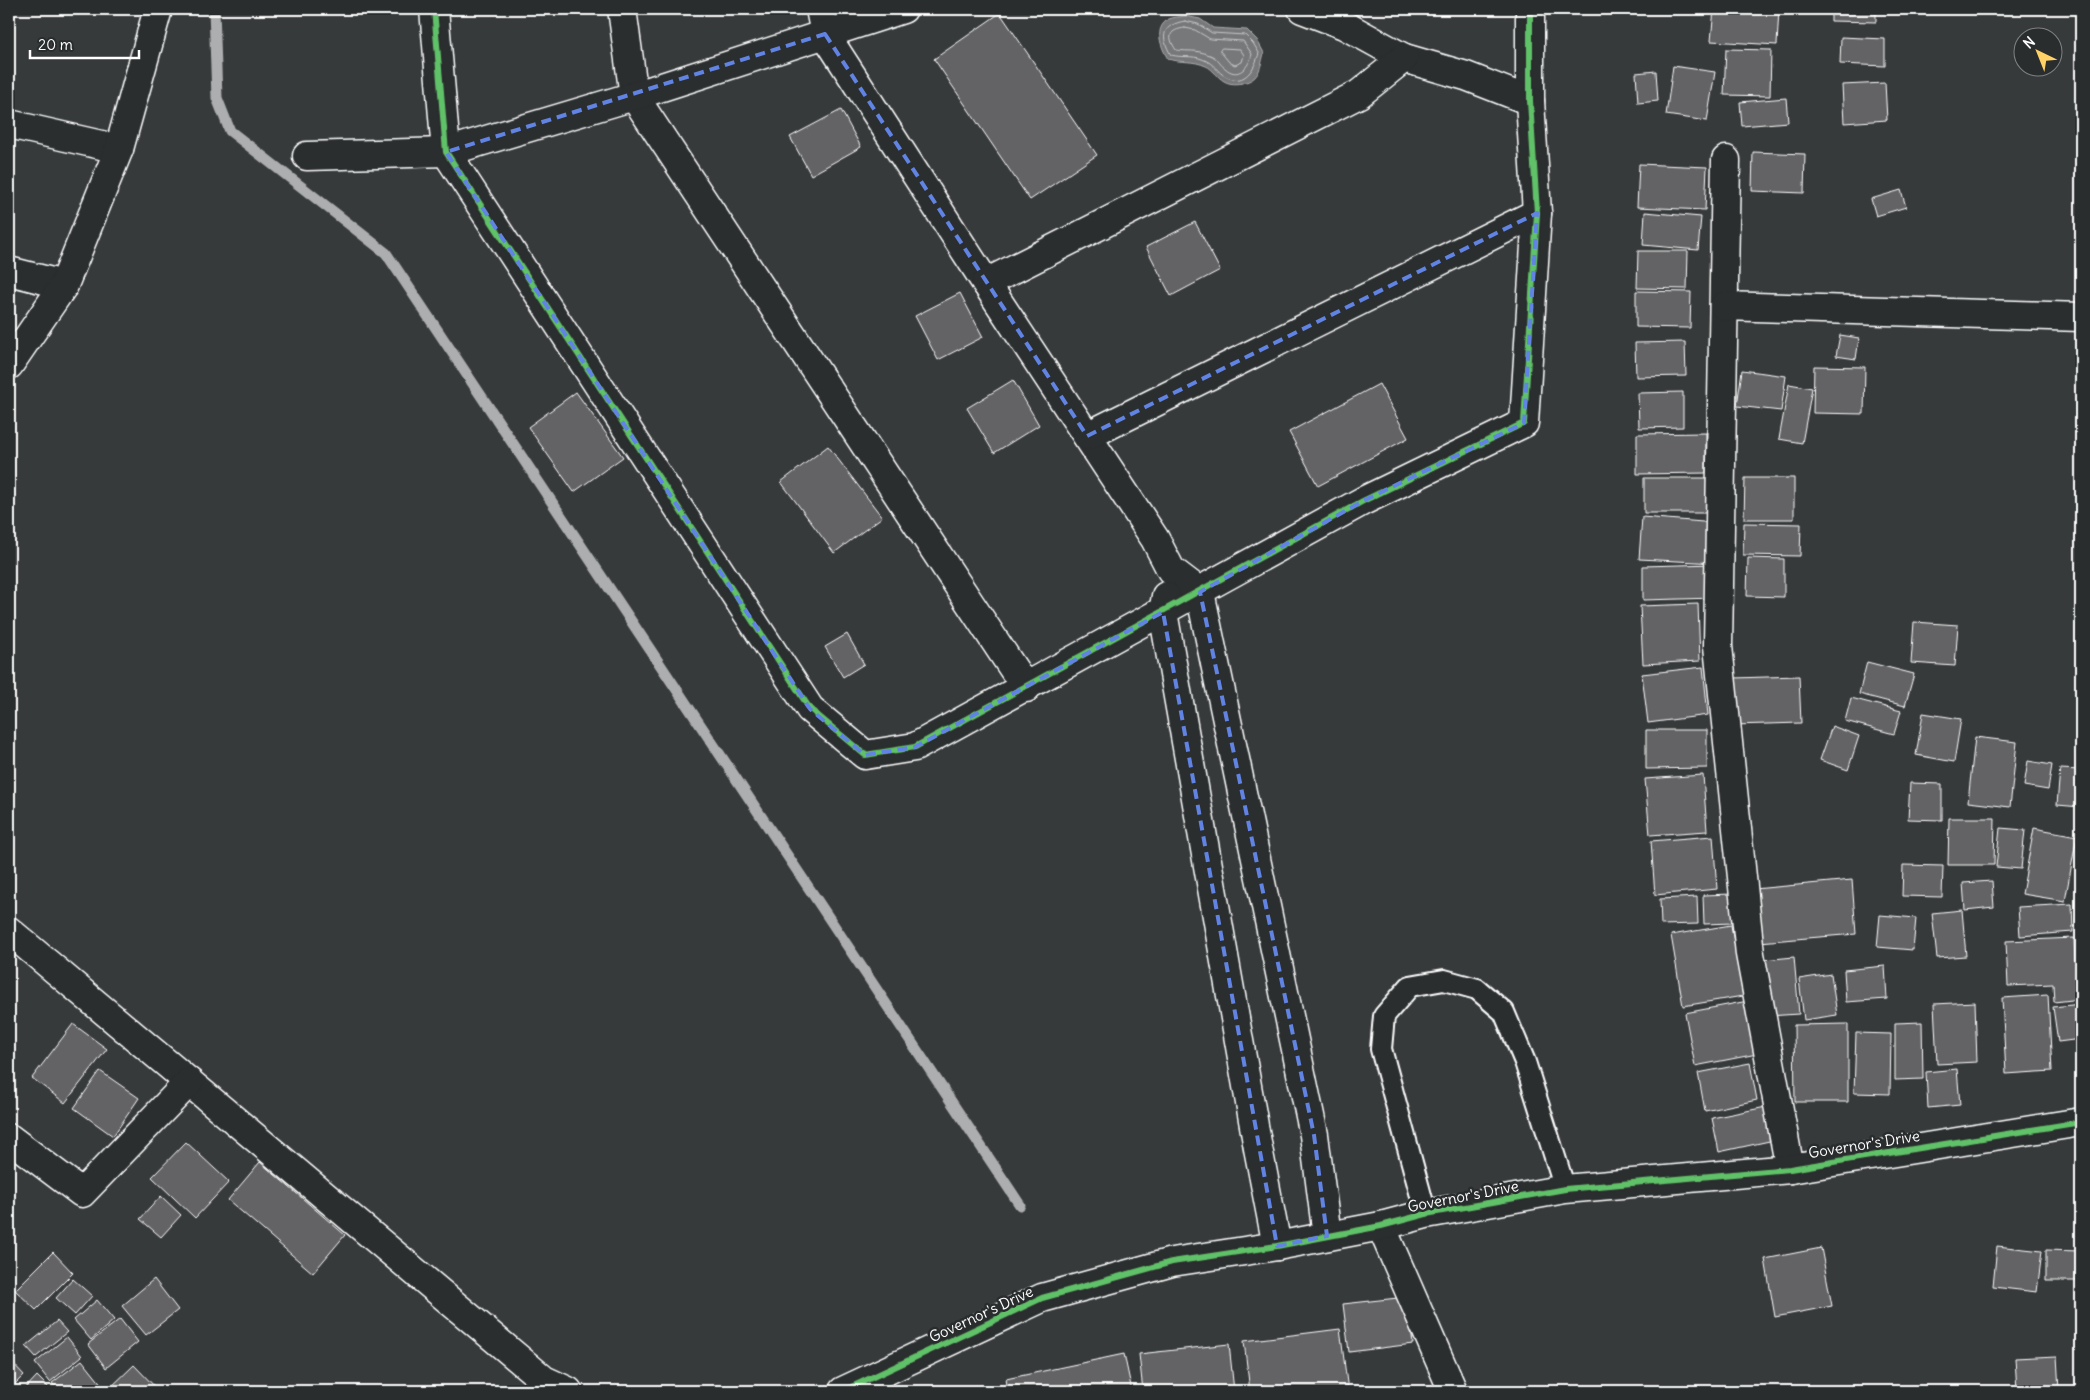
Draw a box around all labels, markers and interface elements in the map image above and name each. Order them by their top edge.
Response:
scale bar [30,28,139,60]
north arrow [2012,28,2062,78]
text: N [2019,33,2039,52]
text: 20 m [38,35,73,54]
street label: Governor's Drive [1807,1126,1921,1162]
street label: Governor's Drive [1406,1176,1520,1216]
street label: Governor's Drive [926,1282,1036,1346]

